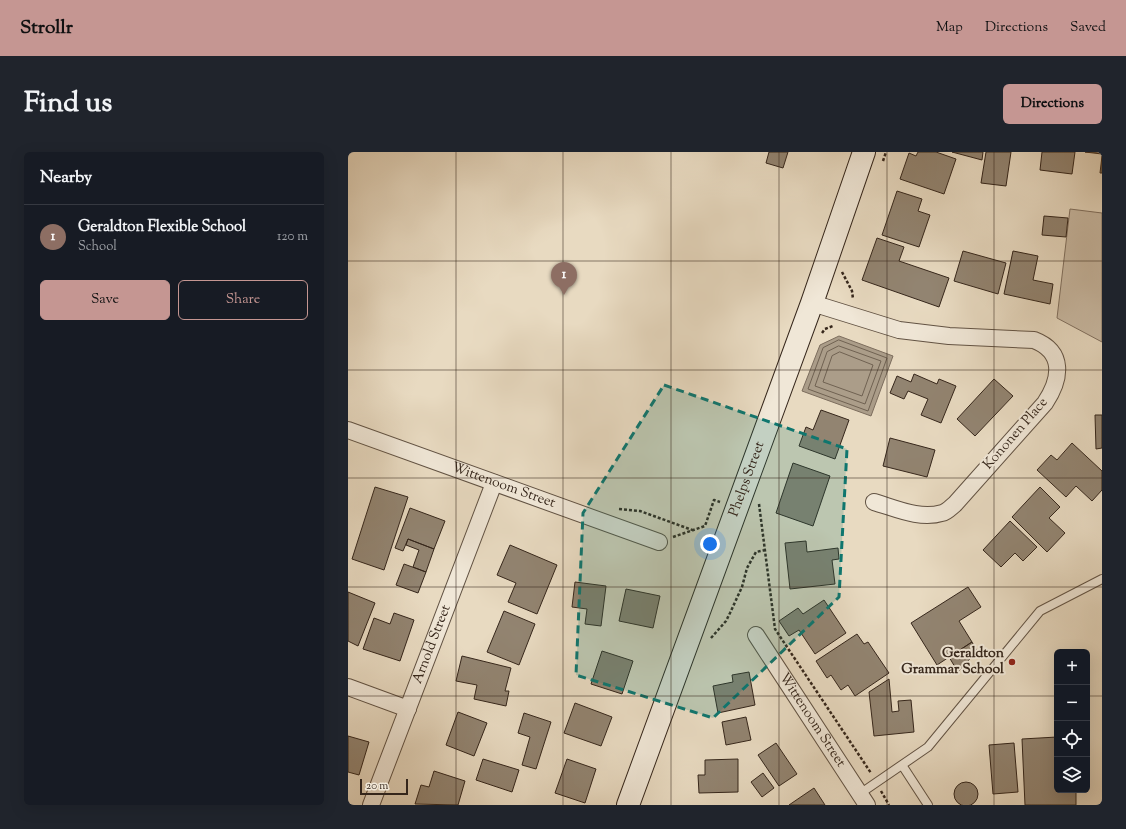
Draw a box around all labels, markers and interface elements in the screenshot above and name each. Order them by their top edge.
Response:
text: Strollr [20,15,73,42]
text: Map [936,18,963,38]
text: Directions [985,18,1048,38]
text: Saved [1070,18,1106,38]
text: Find us [24,84,112,124]
button: Directions [1003,84,1102,124]
text: Nearby [40,166,92,190]
text: Geraldton Flexible School [78,217,246,238]
text: 1 [51,228,55,246]
text: 120 m [277,228,308,246]
text: School [78,238,117,256]
pin: 1 [551,262,577,295]
button: Save [40,280,170,320]
button: Share [178,280,308,320]
street label: Kononen Place [979,394,1053,474]
street label: Phelps Street [724,439,770,520]
street label: Wittenoom Street [449,458,558,514]
your location [700,534,720,554]
street label: Arnold Street [408,602,457,687]
place label: Geraldton Grammar School [901,644,1005,680]
map controls [1054,649,1090,793]
button: + [1054,649,1090,685]
marker: Geraldton Grammar School [1007,657,1017,667]
street label: Wittenoom Street [774,669,850,772]
button: − [1054,685,1090,721]
button: locate [1054,721,1090,757]
button: layers [1054,757,1090,793]
scale bar [360,777,408,796]
text: 20 m [366,778,388,794]

